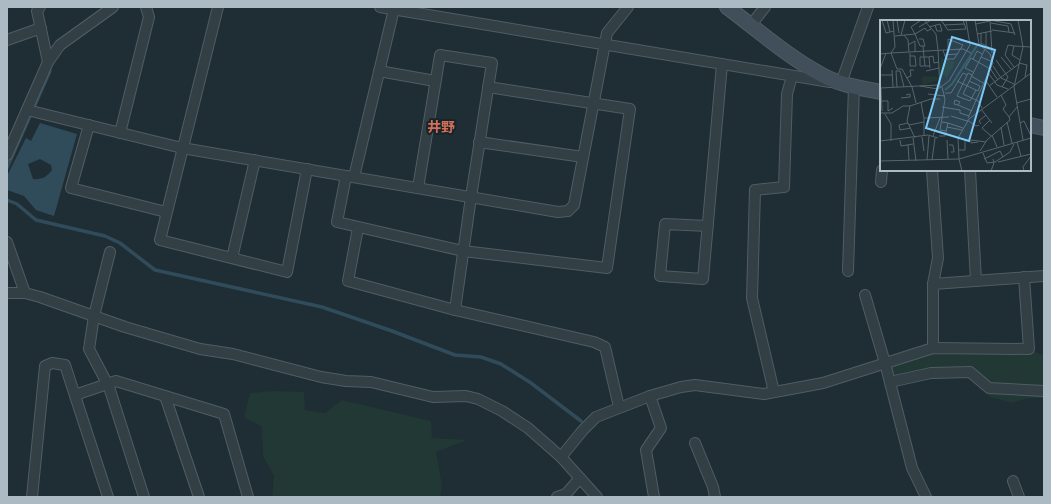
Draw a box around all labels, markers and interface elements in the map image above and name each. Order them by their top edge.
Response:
inset map [880,20,1031,171]
district label: 井野 [427,117,455,136]

